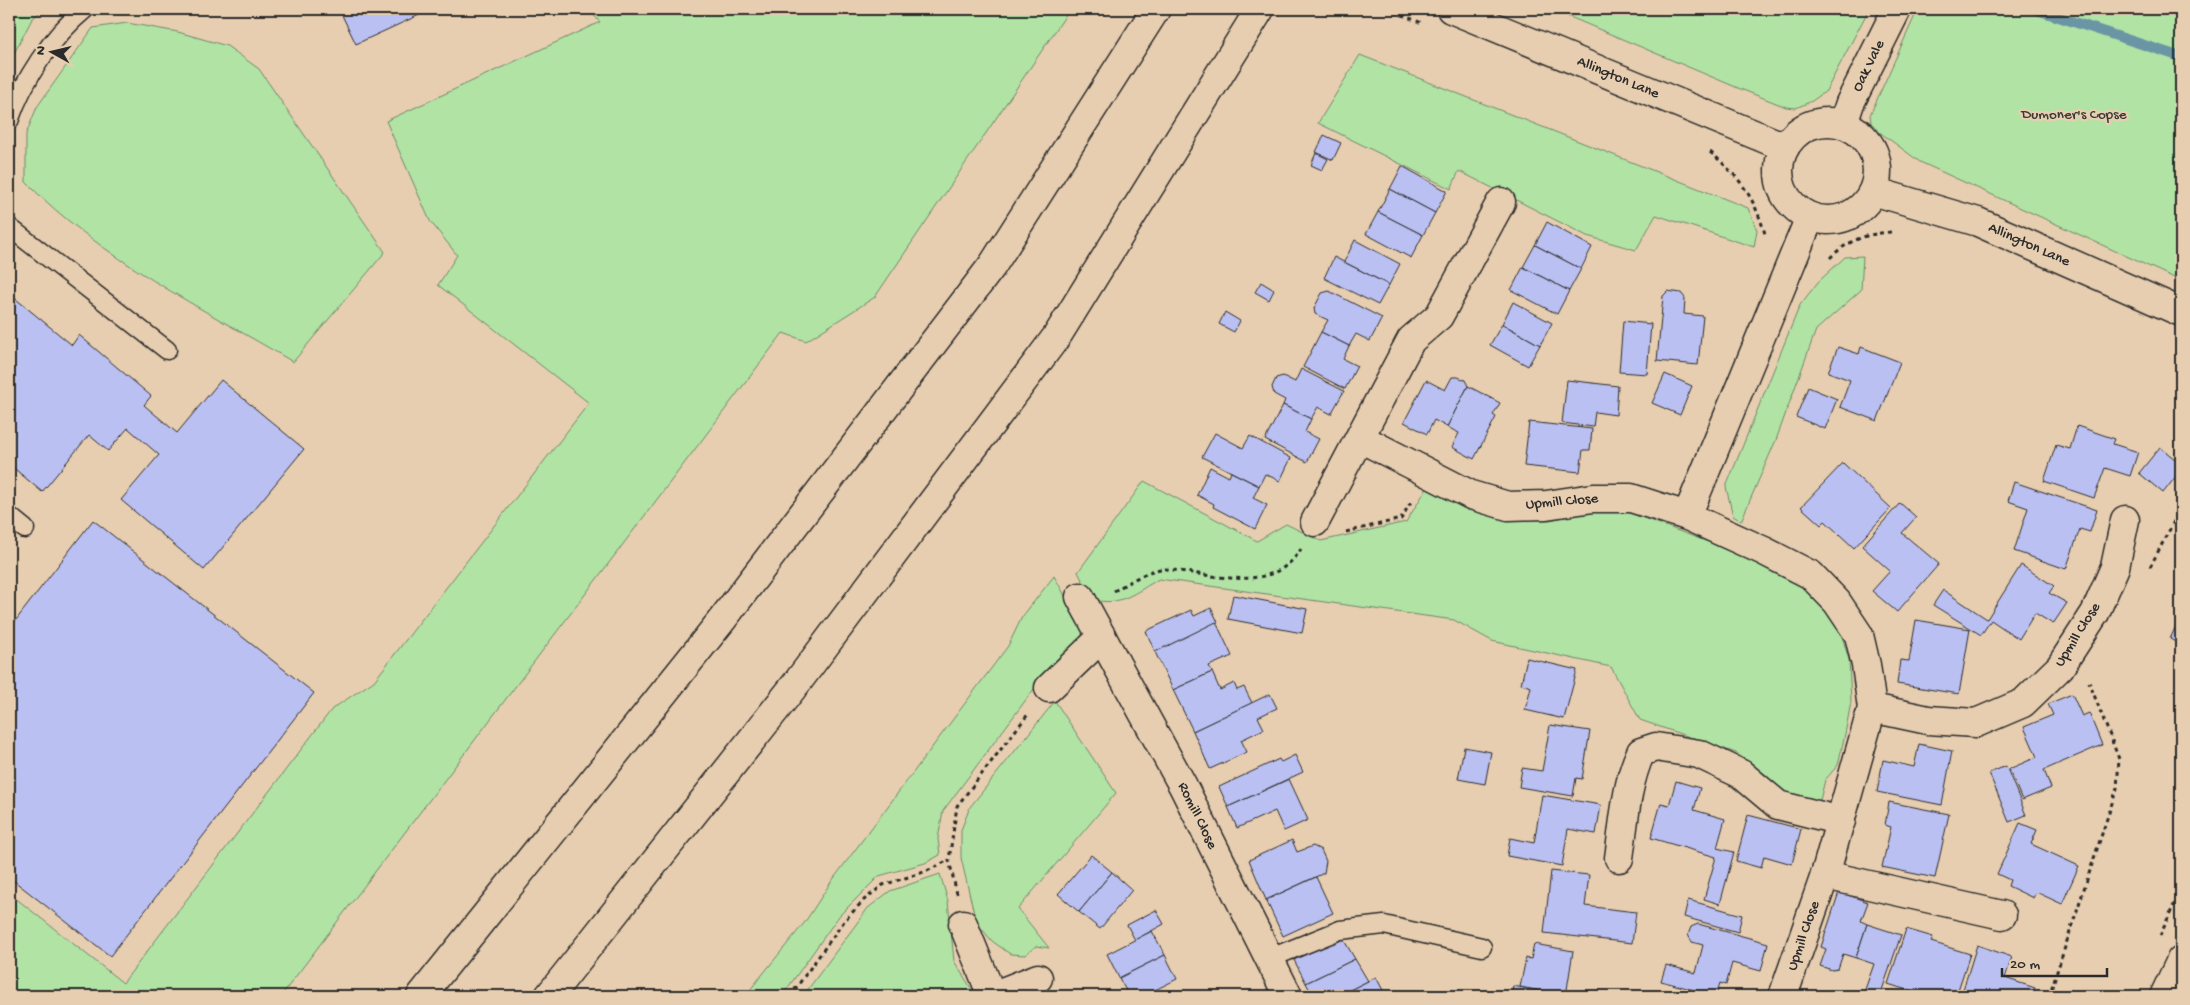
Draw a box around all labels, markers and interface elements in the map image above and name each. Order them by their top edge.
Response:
north arrow [28,28,78,78]
street label: Oak Vale [1849,37,1889,95]
text: N [33,45,51,56]
street label: Allington Lane [1574,53,1662,104]
park label: Dumoner's Copse [2021,106,2127,124]
street label: Allington Lane [1985,219,2073,271]
street label: Upmill Close [1525,490,1599,514]
street label: Upmill Close [2051,599,2105,671]
street label: Romill Close [1173,780,1221,853]
street label: Upmill Close [1784,899,1824,973]
scale bar [2002,945,2108,977]
text: 20 m [2010,956,2040,974]

